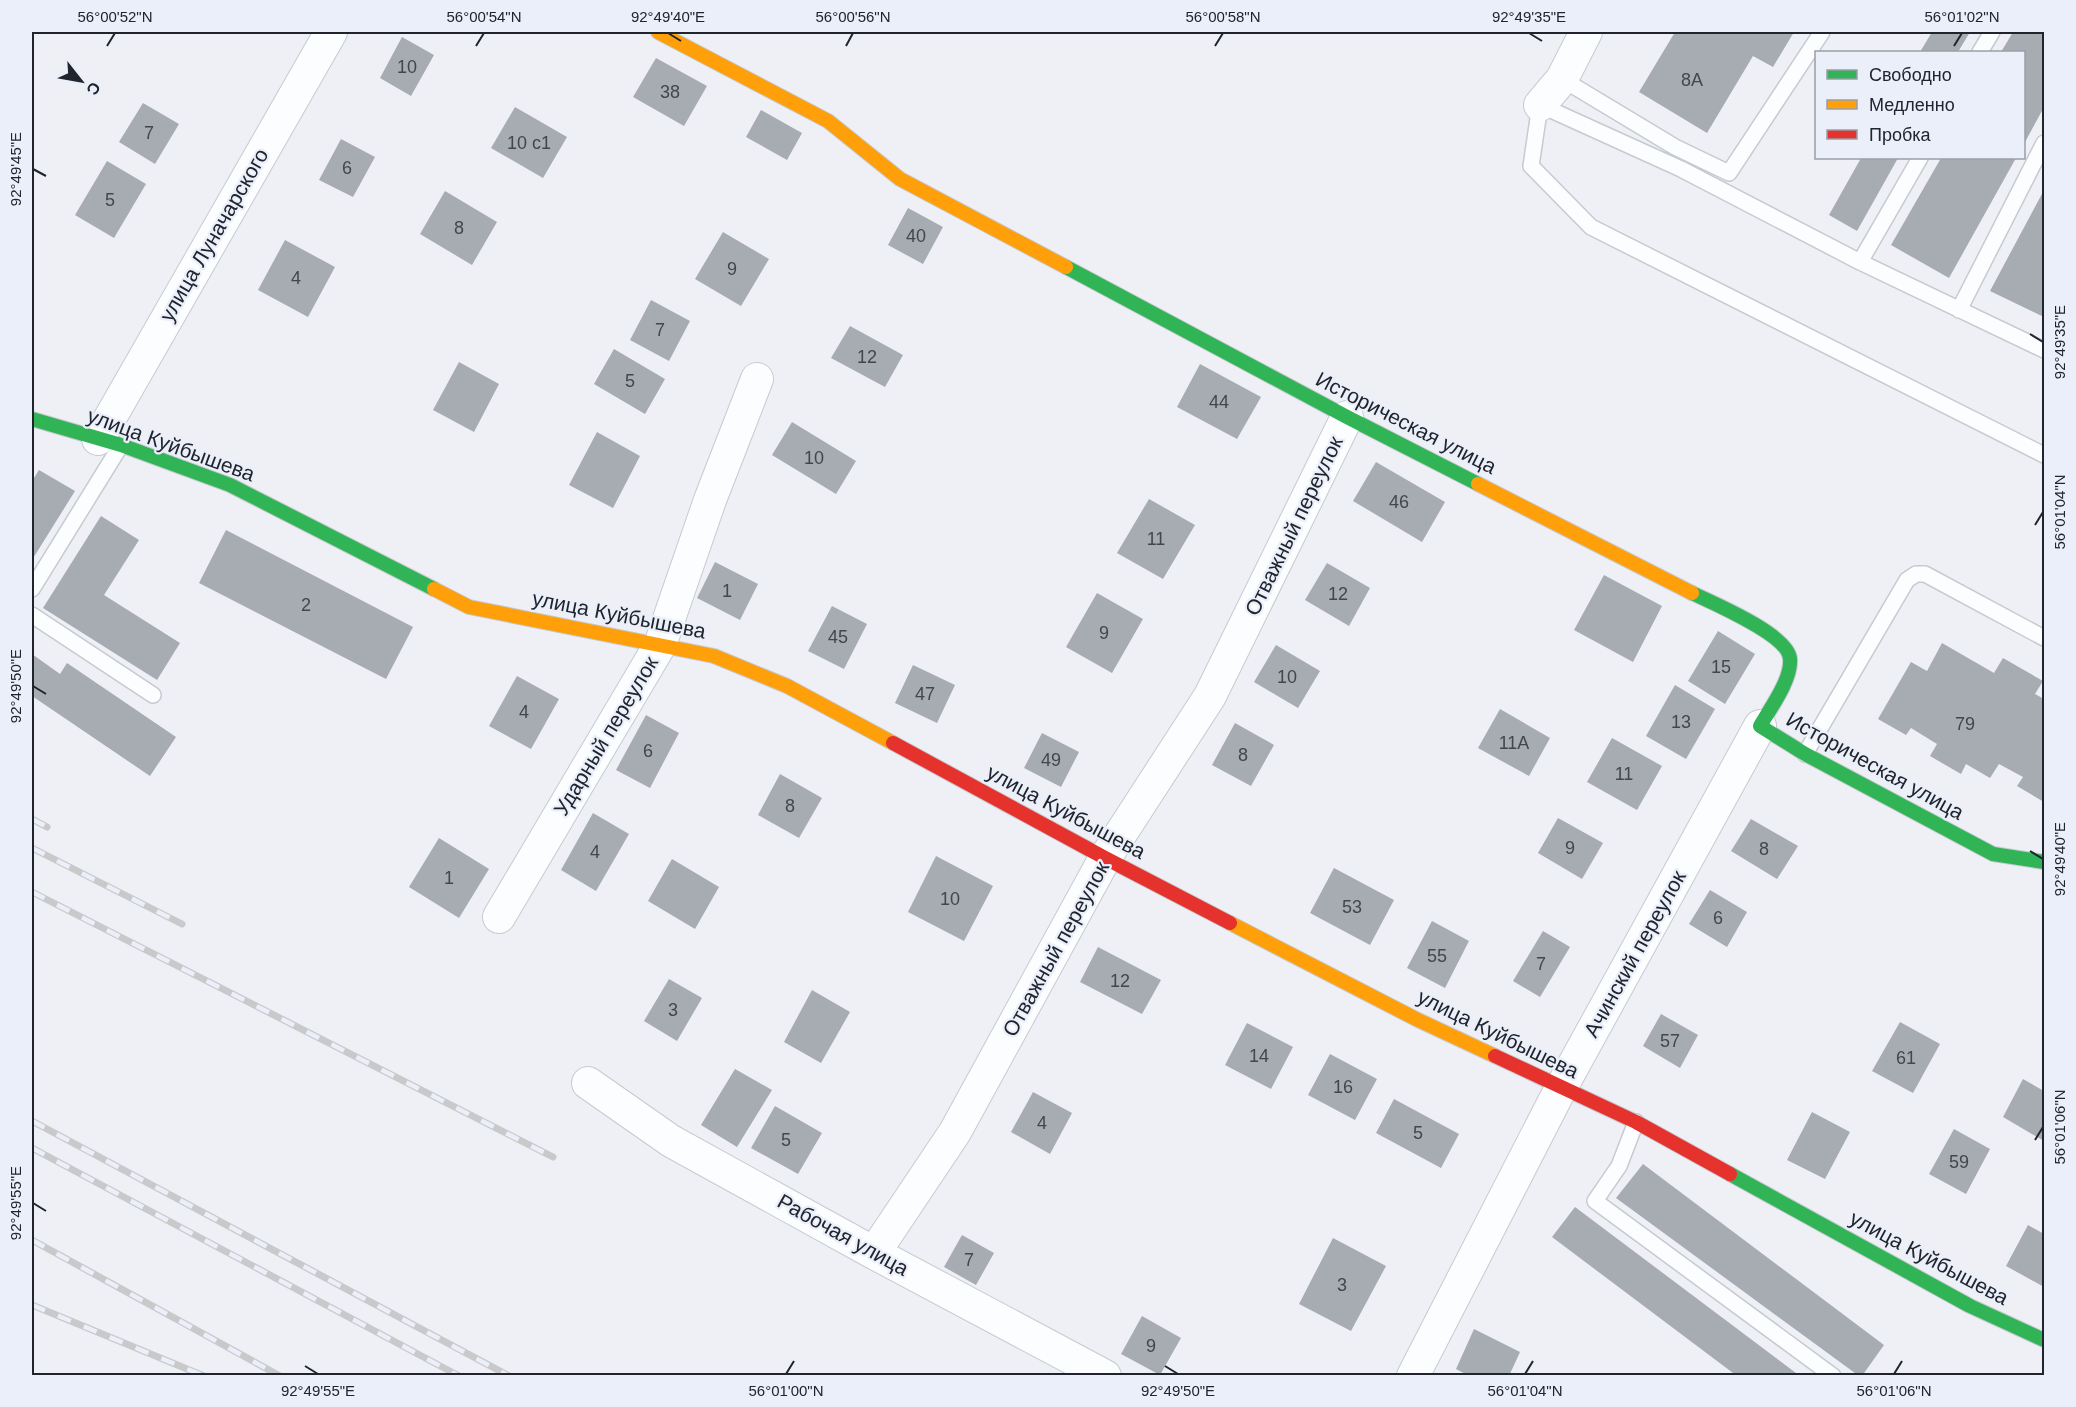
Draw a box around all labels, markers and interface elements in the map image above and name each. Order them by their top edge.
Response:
text: 56°00'52"N [77,8,153,25]
text: 56°00'54"N [446,8,522,25]
text: 92°49'40"E [631,8,705,25]
text: 56°00'56"N [815,8,891,25]
text: 56°00'58"N [1185,8,1261,25]
text: 92°49'35"E [1492,8,1566,25]
text: 56°01'02"N [1924,8,2000,25]
north arrow [51,51,111,111]
legend [1815,51,2025,159]
house number: 10 [397,57,417,77]
text: Свободно [1869,65,1952,85]
house number: 8А [1681,70,1703,90]
text: С [83,79,104,98]
house number: 38 [660,82,680,102]
text: Медленно [1869,95,1955,115]
house number: 7 [144,123,154,143]
text: Пробка [1869,125,1932,145]
text: 92°49'45"E [7,132,24,206]
house number: 10 с1 [507,133,551,153]
street label: улица Луначарского [155,144,272,325]
house number: 6 [342,158,352,178]
house number: 5 [105,190,115,210]
house number: 8 [454,218,464,238]
house number: 40 [906,226,926,246]
house number: 9 [727,259,737,279]
house number: 4 [291,268,301,288]
text: 92°49'35"E [2051,305,2068,379]
house number: 7 [655,320,665,340]
house number: 12 [857,347,877,367]
street label: Историческая улица [1312,367,1501,478]
house number: 5 [625,371,635,391]
house number: 44 [1209,392,1229,412]
street label: улица Куйбышева [84,404,258,486]
street label: Отважный переулок [1240,432,1347,619]
house number: 10 [804,448,824,468]
text: 56°01'04"N [2051,474,2068,550]
house number: 46 [1389,492,1409,512]
house number: 11 [1147,529,1165,549]
house number: 1 [722,581,732,601]
house number: 12 [1328,584,1348,604]
street label: улица Куйбышева [530,586,708,643]
house number: 2 [301,595,311,615]
house number: 9 [1099,623,1109,643]
house number: 45 [828,627,848,647]
text: 92°49'50"E [7,649,24,723]
street label: Ударный переулок [549,651,662,819]
house number: 15 [1711,657,1731,677]
house number: 10 [1277,667,1297,687]
house number: 47 [915,684,935,704]
house number: 4 [519,702,529,722]
street label: Историческая улица [1782,707,1968,824]
house number: 13 [1671,712,1691,732]
house number: 79 [1955,714,1975,734]
house number: 11А [1499,733,1529,753]
house number: 6 [643,741,653,761]
house number: 8 [1238,745,1248,765]
house number: 49 [1041,750,1061,770]
street label: улица Куйбышева [983,760,1150,863]
house number: 11 [1615,764,1633,784]
house number: 8 [785,796,795,816]
text: 92°49'40"E [2051,822,2068,896]
house number: 9 [1565,838,1575,858]
house number: 8 [1759,839,1769,859]
house number: 4 [590,842,600,862]
street label: Отважный переулок [998,857,1114,1040]
street label: Ачинский переулок [1579,866,1690,1041]
house number: 1 [444,868,454,888]
house number: 10 [940,889,960,909]
house number: 53 [1342,897,1362,917]
house number: 6 [1713,908,1723,928]
house number: 55 [1427,946,1447,966]
house number: 7 [1536,954,1546,974]
house number: 12 [1110,971,1130,991]
street label: улица Куйбышева [1414,985,1583,1083]
house number: 3 [668,1000,678,1020]
house number: 57 [1660,1031,1680,1051]
house number: 14 [1249,1046,1269,1066]
house number: 61 [1896,1048,1916,1068]
house number: 16 [1333,1077,1353,1097]
text: 56°01'06"N [2051,1089,2068,1165]
house number: 4 [1037,1113,1047,1133]
house number: 5 [1413,1123,1423,1143]
house number: 5 [781,1130,791,1150]
house number: 59 [1949,1152,1969,1172]
text: 92°49'55"E [7,1166,24,1240]
street label: Рабочая улица [774,1189,913,1280]
street label: улица Куйбышева [1846,1206,2013,1309]
house number: 7 [964,1250,974,1270]
house number: 3 [1337,1275,1347,1295]
house number: 9 [1146,1336,1156,1356]
text: 92°49'55"E [281,1382,355,1399]
text: 56°01'00"N [748,1382,824,1399]
text: 92°49'50"E [1141,1382,1215,1399]
text: 56°01'04"N [1487,1382,1563,1399]
text: 56°01'06"N [1856,1382,1932,1399]

